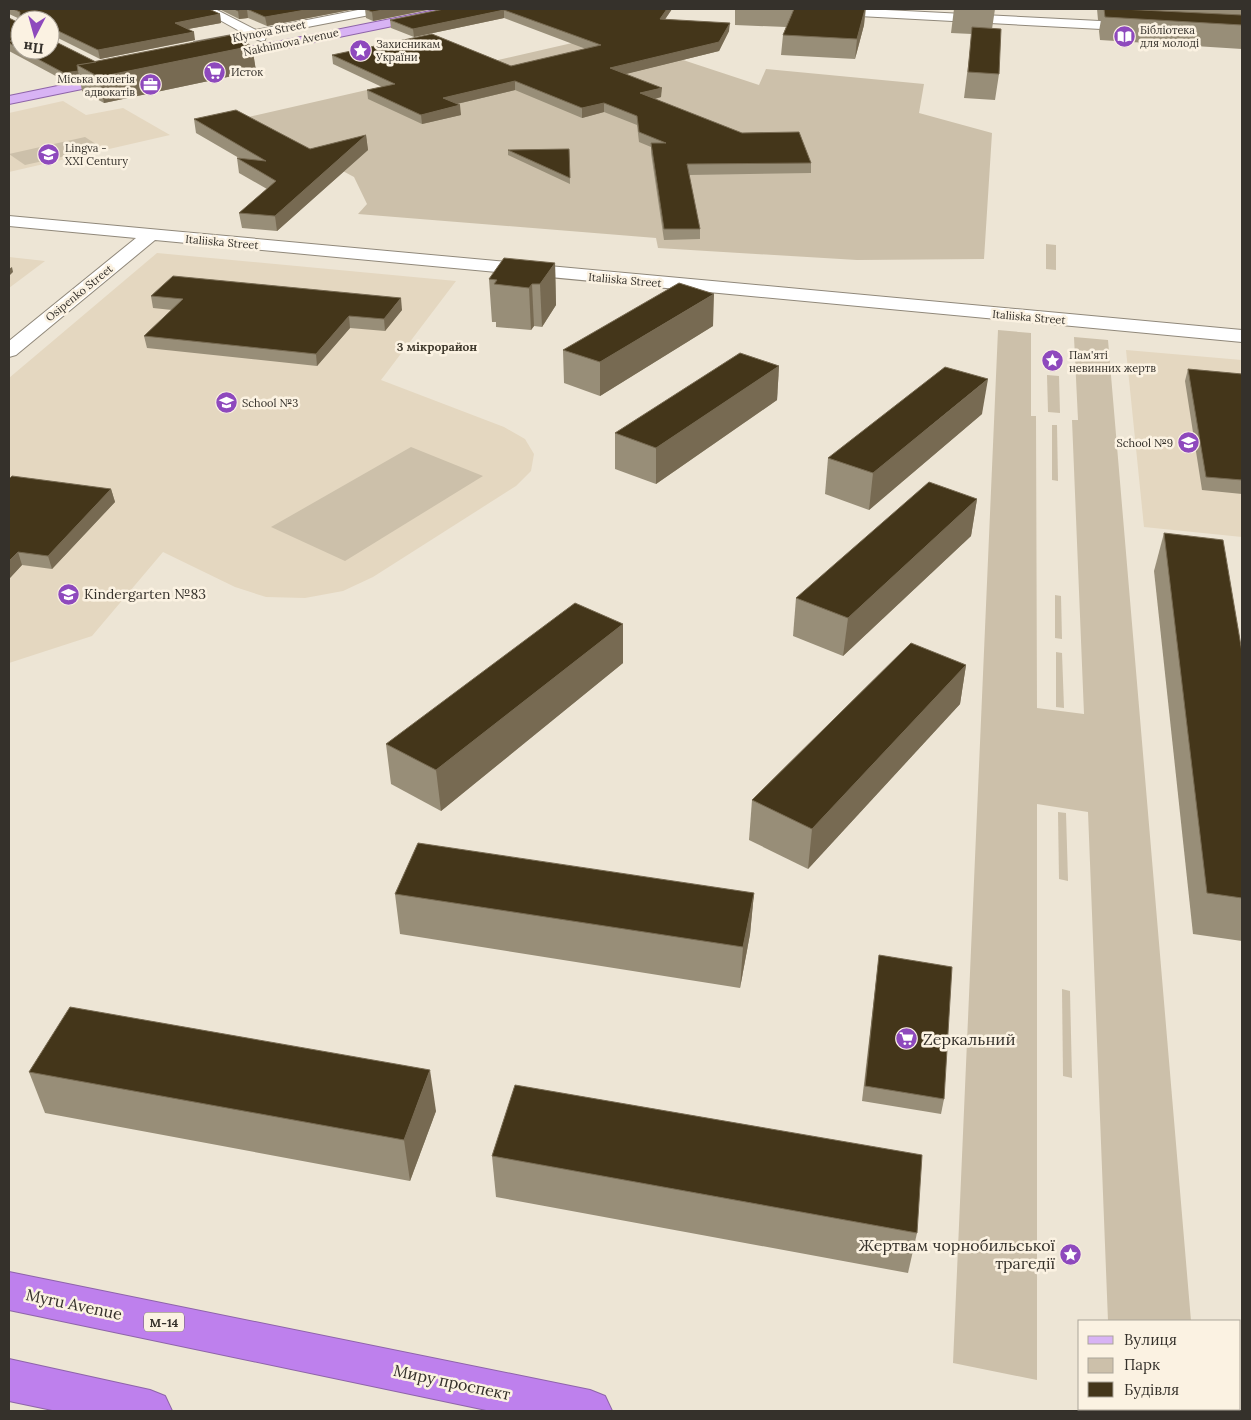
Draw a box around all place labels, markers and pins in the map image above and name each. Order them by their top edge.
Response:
place label: Бібліотека для молоді [1140,23,1199,50]
library icon: Бібліотека для молоді [1112,24,1136,48]
place label: Захисникам України [375,37,440,64]
place icon: Захисникам України [348,38,372,62]
supermarket icon: Исток [203,60,227,84]
place label: Исток [231,65,263,79]
place label: Міська колегія адвокатів [57,72,135,99]
office icon: Міська колегія адвокатів [139,73,163,97]
place label: Lingva - XXI Century [65,141,128,168]
school or university icon: Lingva - XXI Century [37,142,61,166]
place label: Пам'яті невинних жертв [1069,348,1156,375]
place icon: Пам'яті невинних жертв [1041,349,1065,373]
school or university icon: School №3 [214,391,238,415]
place label: School №3 [242,396,298,410]
school or university icon: School №9 [1177,431,1201,455]
place label: School №9 [1116,436,1173,450]
school or university icon: Kindergarten №83 [56,582,80,606]
place label: Kindergarten №83 [84,585,206,603]
supermarket icon: Zеркальний [895,1027,919,1051]
place label: Zеркальний [923,1029,1015,1049]
place label: Жертвам чорнобильської трагедії [859,1235,1056,1273]
place icon: Жертвам чорнобильської трагедії [1059,1242,1083,1266]

